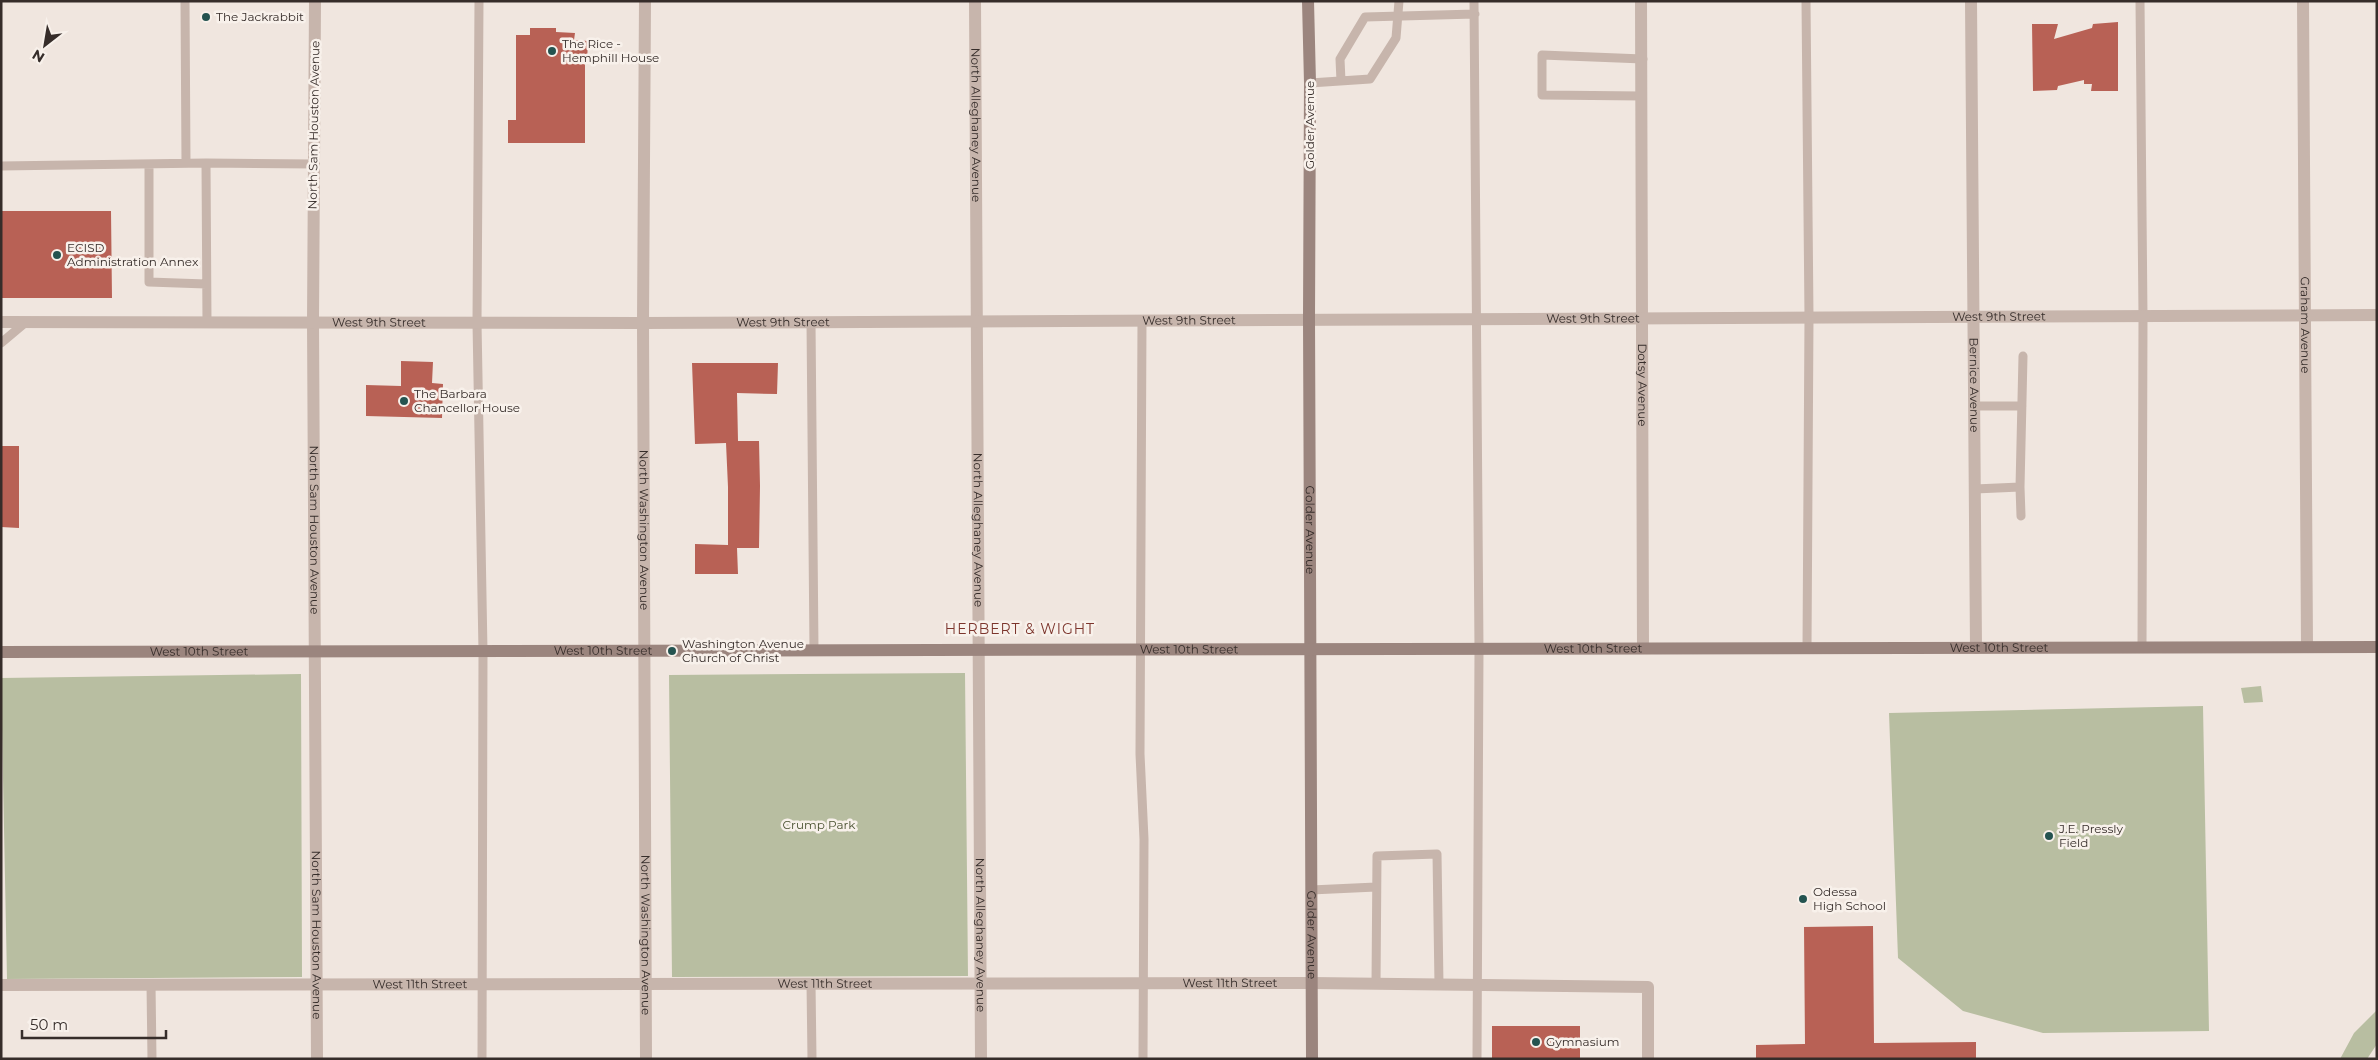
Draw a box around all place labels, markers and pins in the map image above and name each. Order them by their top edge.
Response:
place label: The Jackrabbit [216,9,304,24]
marker: The Jackrabbit [200,11,212,23]
place label: The Rice - Hemphill House [562,36,659,65]
marker: The Rice - Hemphill House [546,45,558,57]
place label: ECISD Administration Annex [67,240,199,269]
marker: ECISD Administration Annex [51,249,63,261]
place label: The Barbara Chancellor House [414,386,520,415]
marker: The Barbara Chancellor House [398,395,410,407]
place label: Washington Avenue Church of Christ [682,636,804,665]
marker: Washington Avenue Church of Christ [666,645,678,657]
place label: J.E. Pressly Field [2058,821,2123,850]
marker: J.E. Pressly Field [2043,830,2055,842]
place label: Odessa High School [1813,884,1886,913]
marker: Odessa High School [1797,893,1809,905]
place label: Gymnasium [1546,1034,1620,1049]
marker: Gymnasium [1530,1036,1542,1048]

